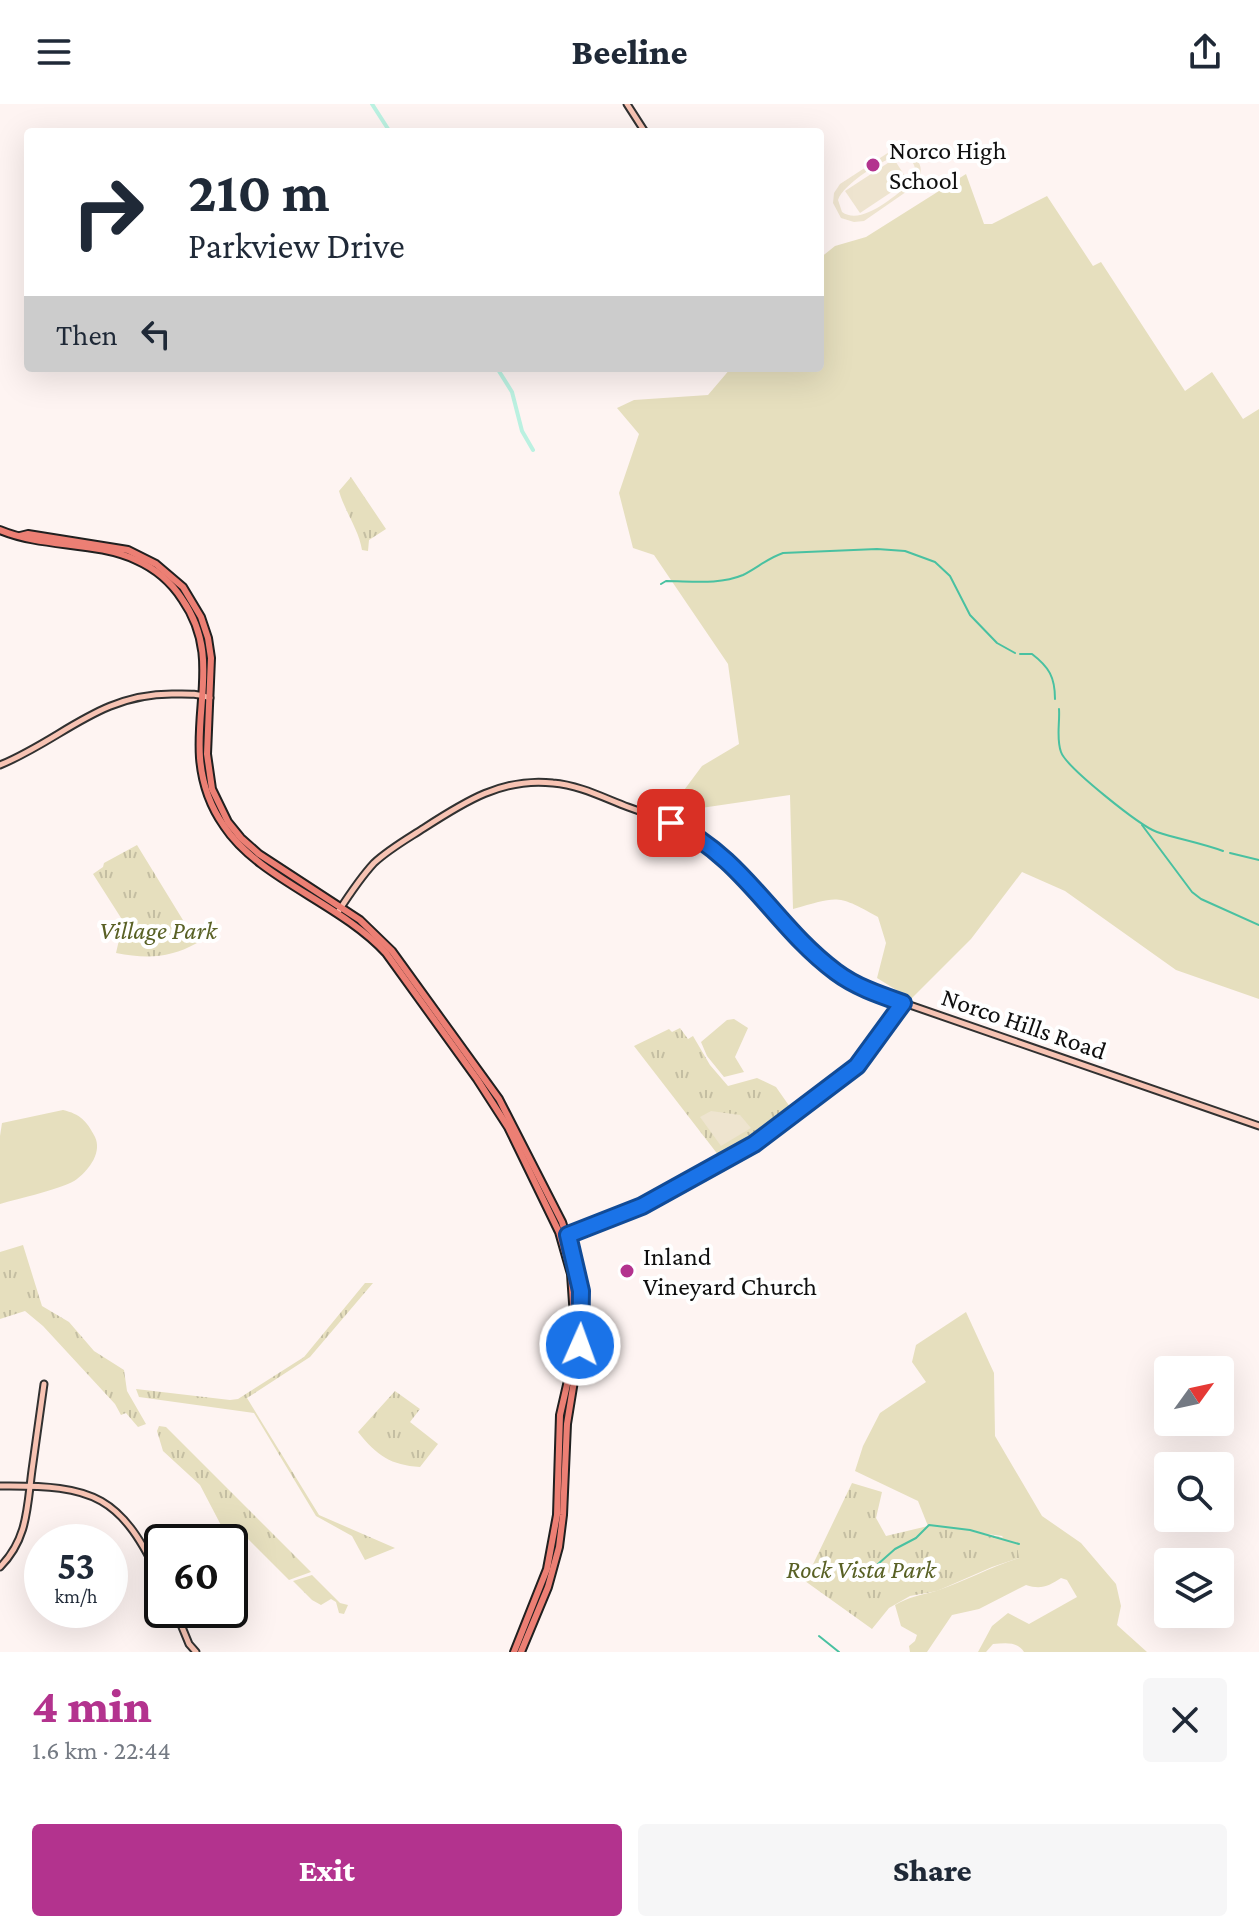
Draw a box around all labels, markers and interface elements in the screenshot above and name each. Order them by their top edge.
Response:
icon: menu [32,30,76,74]
icon: share [1183,30,1227,74]
text: Beeline [571,32,688,72]
place label: Norco High School [889,136,1006,195]
marker: Norco High School [864,156,882,174]
icon: right [56,160,160,264]
text: 210 m [188,161,330,223]
text: Parkview Drive [188,226,405,266]
icon: left [134,312,178,356]
text: Then [56,318,118,351]
pin [637,789,705,857]
icon: arrive [649,801,693,845]
park label: Village Park [99,916,218,945]
street label: Norco Hills Road [938,982,1110,1066]
place label: Inland Vineyard Church [643,1242,817,1301]
marker: Inland Vineyard Church [618,1262,636,1280]
position arrow [538,1303,622,1387]
north arrow [1154,1356,1234,1436]
map controls [1154,1356,1234,1628]
button: search [1154,1452,1234,1532]
speed limit sign: 60 [144,1524,248,1628]
text: 53 [57,1543,95,1588]
button: layers [1154,1548,1234,1628]
park label: Rock Vista Park [786,1555,938,1584]
text: km/h [54,1585,98,1607]
button: close [1143,1678,1227,1762]
text: 4 min [32,1679,152,1732]
text: 1.6 km · 22:44 [32,1736,171,1765]
button: Exit [32,1824,622,1916]
button: Share [638,1824,1227,1916]

